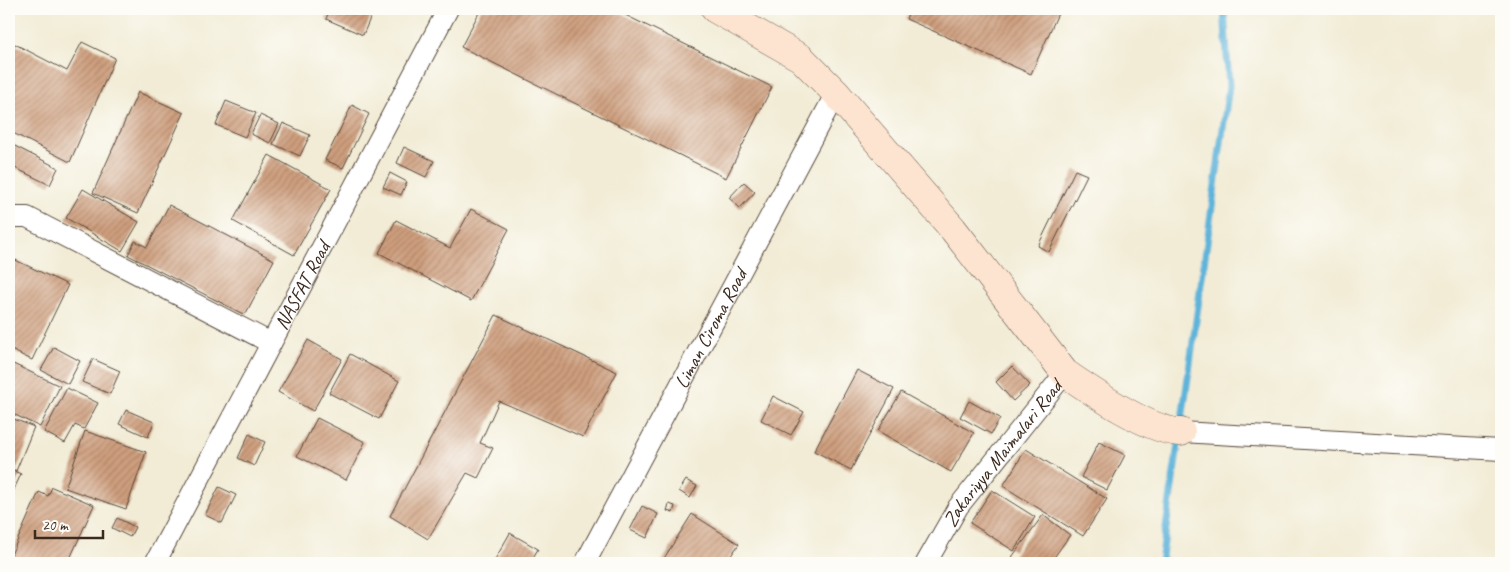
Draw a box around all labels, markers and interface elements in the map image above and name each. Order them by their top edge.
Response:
street label: NASFAT Road [268,234,337,334]
street label: Liman Ciroma Road [668,262,754,392]
street label: Zakariyya Maimalari Road [937,372,1069,531]
scale bar [35,507,102,539]
text: 20 m [42,516,69,535]

